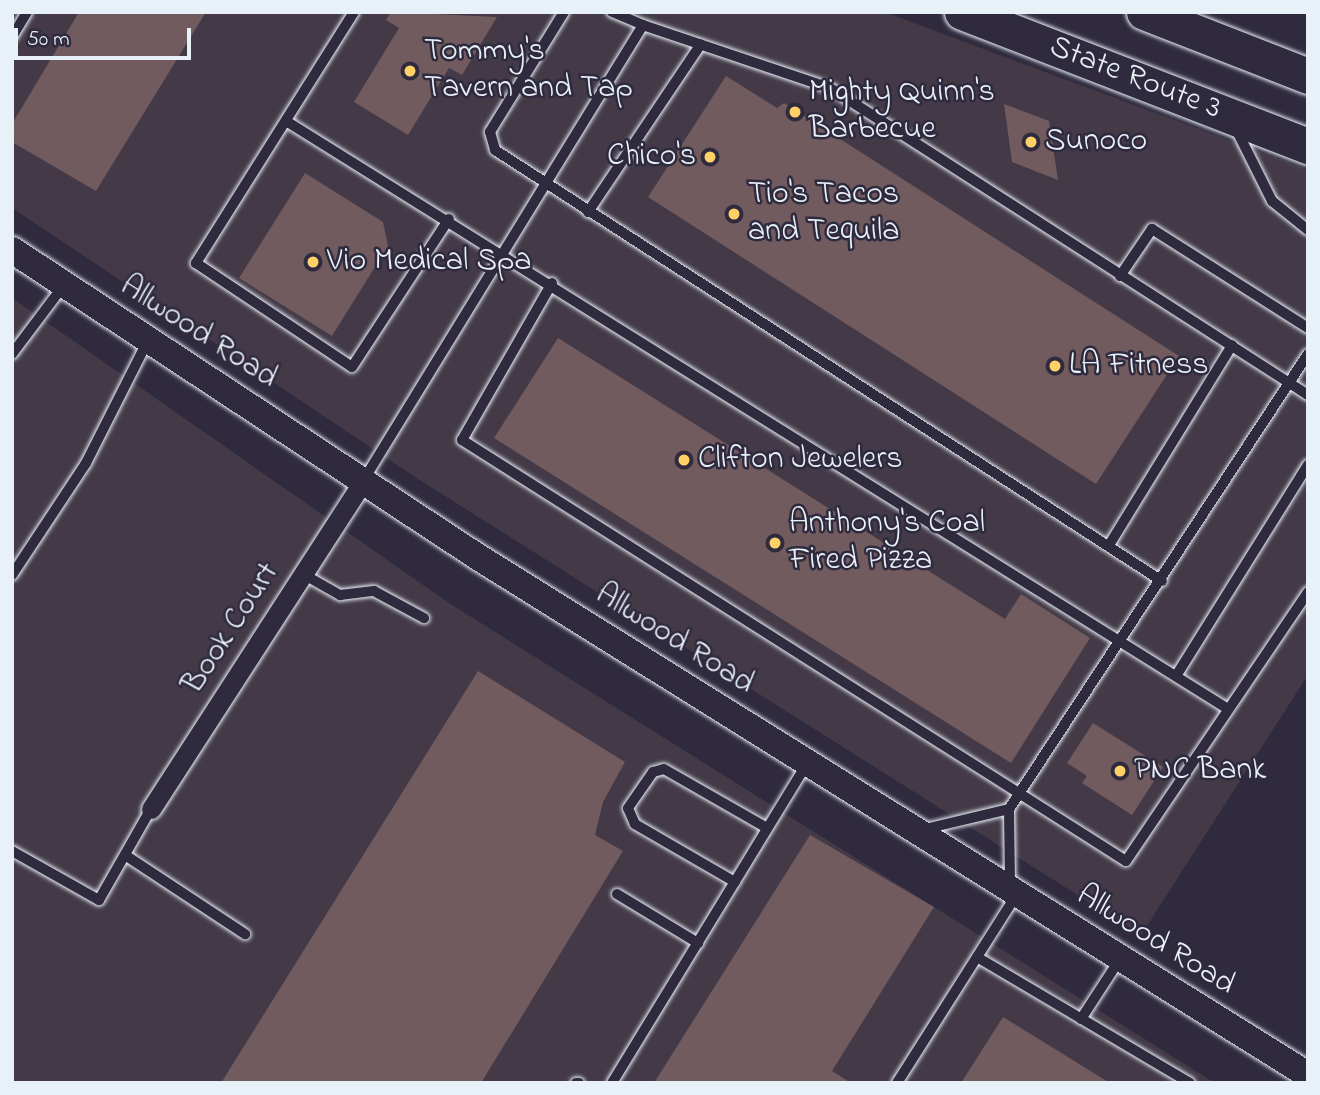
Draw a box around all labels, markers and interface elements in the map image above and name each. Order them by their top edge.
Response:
scale bar [18,14,194,58]
text: 50 m [27,25,70,55]
street label: State Route 3 [1044,29,1226,129]
place label: Tommy's Tavern and Tap [424,34,633,109]
marker: Tommy's Tavern and Tap [402,63,418,79]
place label: Mighty Quinn's Barbecue [809,75,995,150]
marker: Mighty Quinn's Barbecue [787,104,803,120]
place label: Sunoco [1045,123,1147,161]
marker: Sunoco [1023,134,1039,150]
place label: Chico's [607,138,696,176]
marker: Chico's [702,149,718,165]
place label: Tio's Tacos and Tequila [748,177,900,252]
marker: Tio's Tacos and Tequila [726,206,742,222]
place label: Vio Medical Spa [327,243,532,281]
marker: Vio Medical Spa [305,254,321,270]
street label: Allwood Road [112,268,284,398]
place label: LA Fitness [1069,347,1208,385]
marker: LA Fitness [1047,358,1063,374]
place label: Clifton Jewelers [698,441,903,479]
marker: Clifton Jewelers [676,452,692,468]
place label: Anthony's Coal Fired Pizza [789,506,985,581]
marker: Anthony's Coal Fired Pizza [767,535,783,551]
street label: Book Court [175,556,289,702]
street label: Allwood Road [588,576,760,704]
place label: PNC Bank [1134,752,1266,790]
marker: PNC Bank [1112,763,1128,779]
street label: Allwood Road [1069,877,1241,1005]

